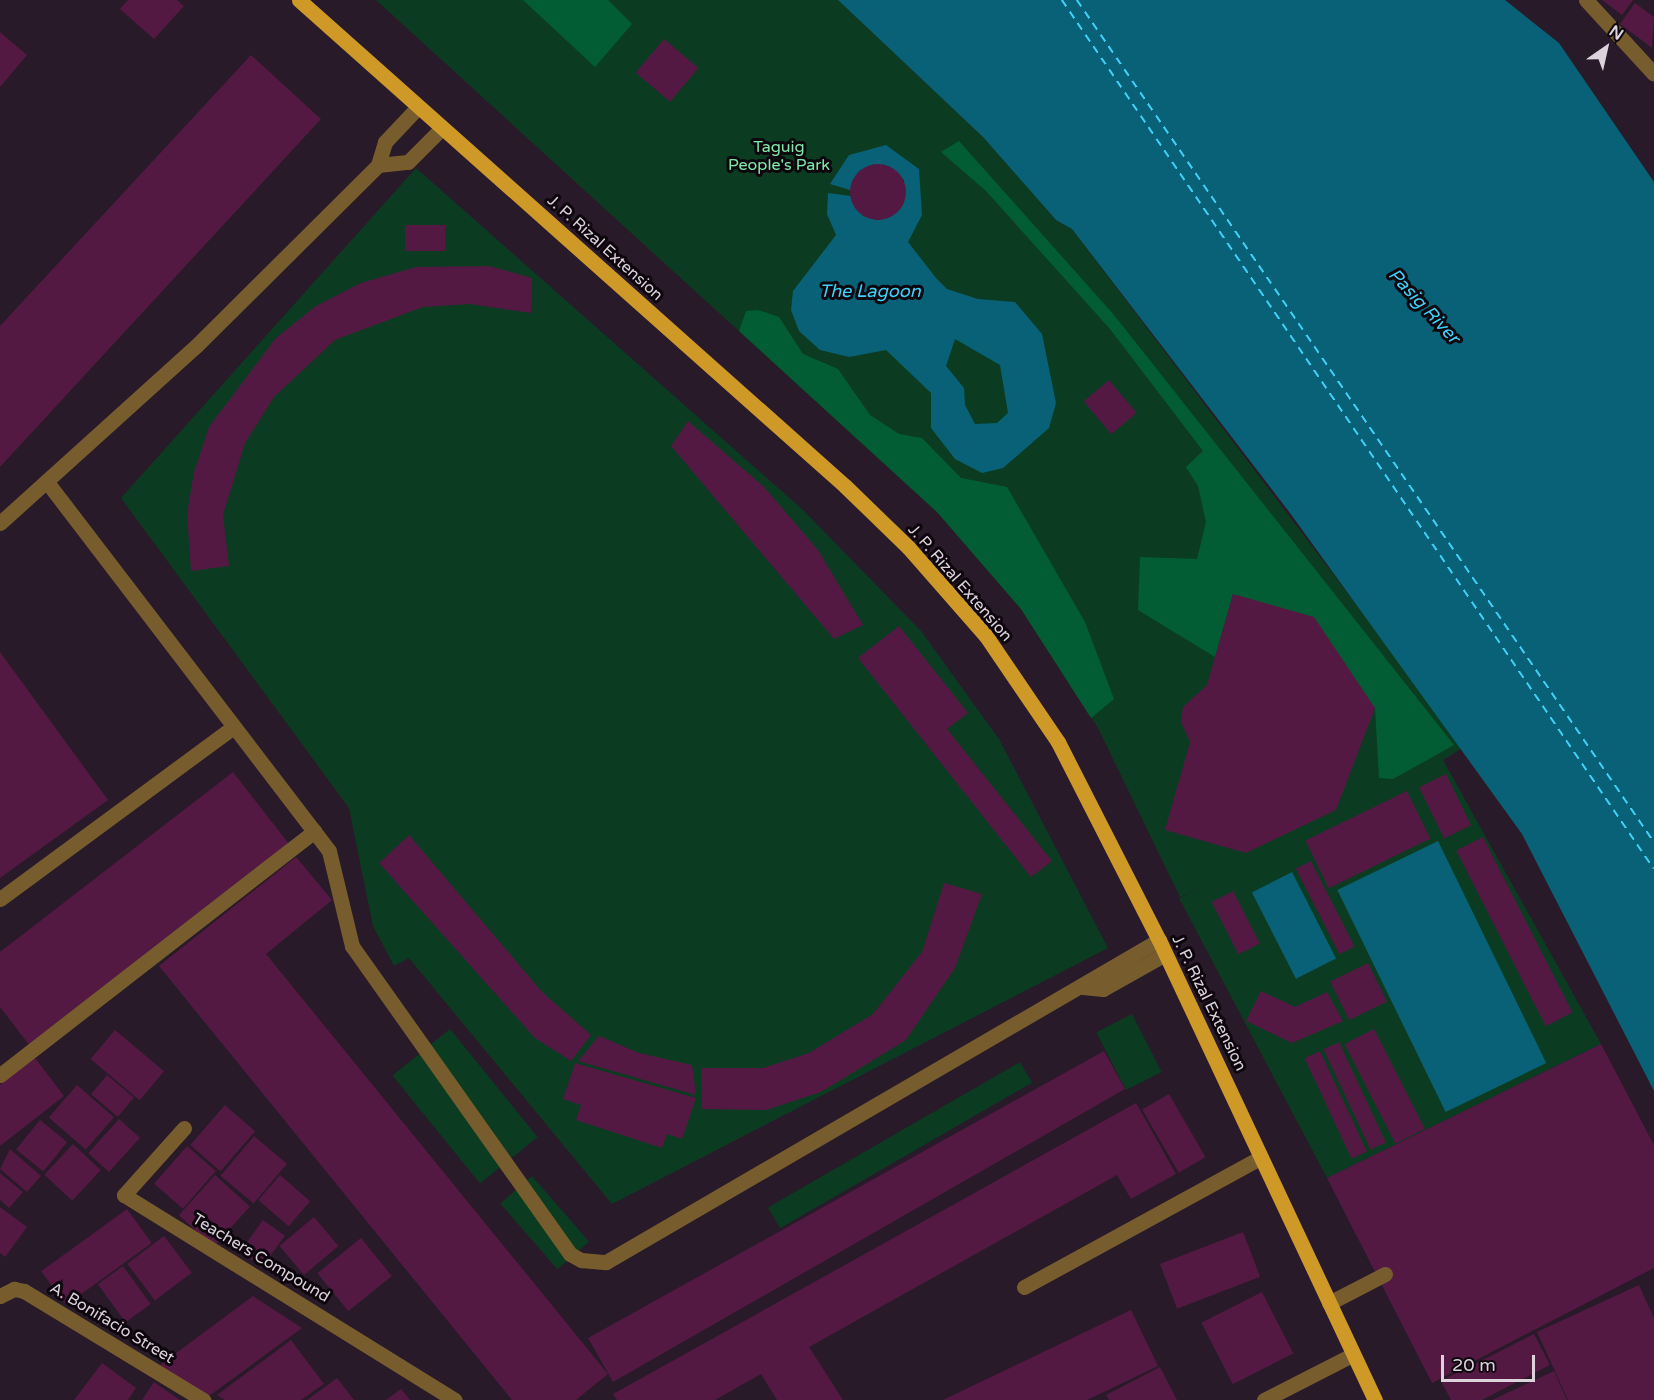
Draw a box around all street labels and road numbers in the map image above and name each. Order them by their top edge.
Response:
street label: J. P. Rizal Extension [543,191,667,305]
street label: J. P. Rizal Extension [904,521,1016,645]
street label: J. P. Rizal Extension [1168,932,1250,1074]
street label: Teachers Compound [189,1209,333,1307]
street label: A. Bonifacio Street [46,1278,178,1368]

